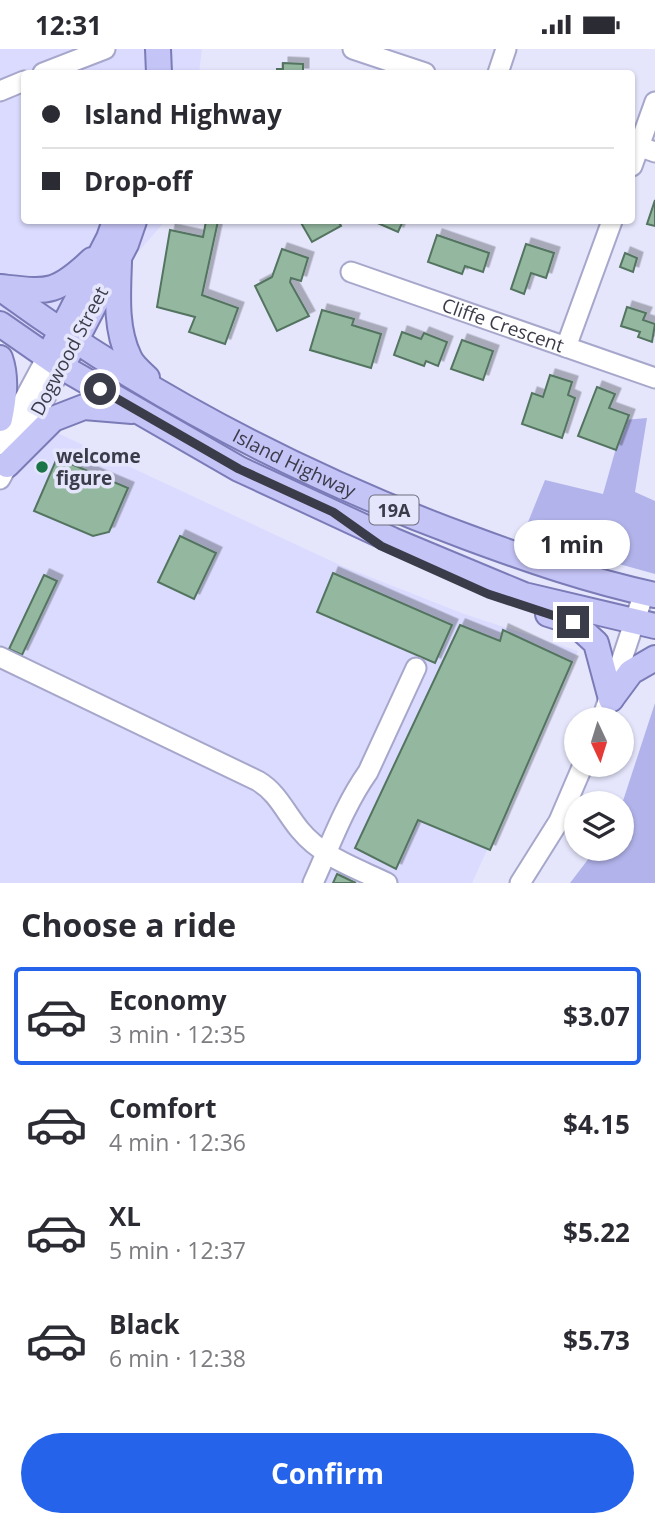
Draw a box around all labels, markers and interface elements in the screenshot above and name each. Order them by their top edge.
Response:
text: 12:31 [35,7,102,43]
text: Island Highway [84,96,282,132]
text: Drop-off [84,163,192,199]
street label: Dogwood Street [24,282,114,420]
street label: Cliffe Crescent [438,292,568,358]
route start [84,373,116,405]
street label: Island Highway [228,422,360,504]
place label: welcome figure [56,443,141,491]
marker: welcome figure [34,459,50,475]
road number: 19A [370,496,418,525]
callout: 1 min [515,521,631,569]
text: 1 min [540,528,604,560]
route end [557,606,589,638]
north arrow [564,707,634,777]
map controls [564,707,634,861]
button: layers [564,791,634,861]
text: Choose a ride [21,903,236,946]
text: Economy [109,982,227,1018]
icon: car [25,985,88,1048]
text: $3.07 [563,998,630,1034]
text: 3 min · 12:35 [109,1018,246,1050]
text: Comfort [109,1090,216,1126]
icon: car [25,1093,88,1156]
text: $4.15 [563,1106,630,1142]
text: 4 min · 12:36 [109,1126,246,1158]
text: XL [109,1198,141,1234]
icon: car [25,1201,88,1264]
text: $5.22 [563,1214,630,1250]
text: 5 min · 12:37 [109,1234,246,1266]
text: Black [109,1306,180,1342]
icon: car [25,1309,88,1372]
text: $5.73 [563,1322,630,1358]
text: 6 min · 12:38 [109,1342,246,1374]
button: Confirm [21,1433,634,1513]

